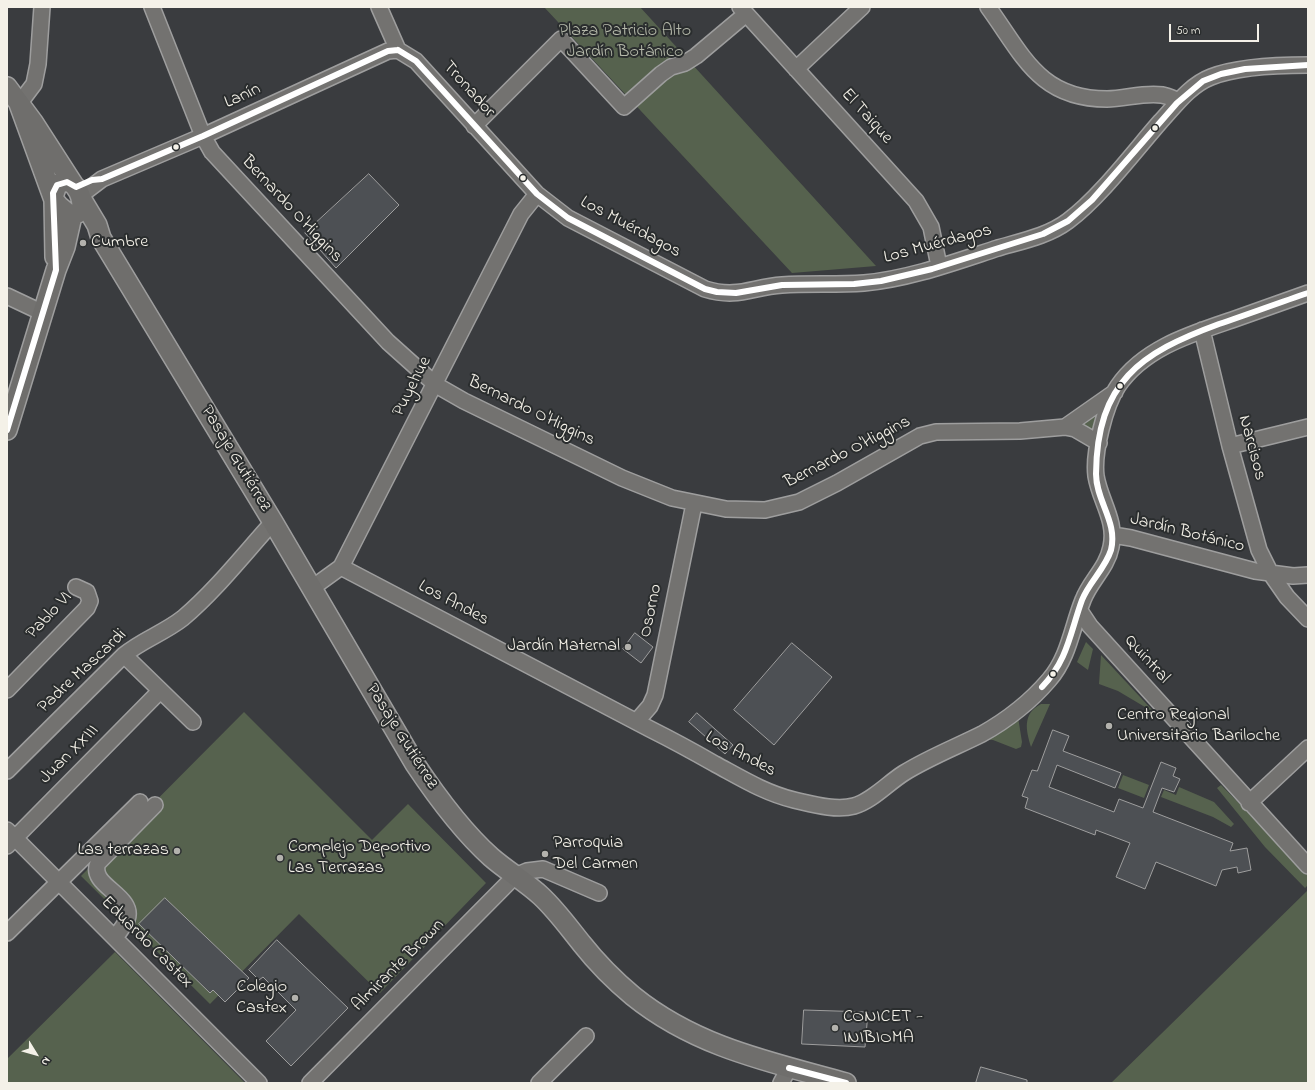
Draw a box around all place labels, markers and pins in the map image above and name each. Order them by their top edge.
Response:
unlabelled marker [1150,123,1160,133]
unlabelled marker [171,142,181,152]
unlabelled marker [518,173,528,183]
place label: Cumbre [91,232,148,254]
marker: Cumbre [78,238,88,248]
unlabelled marker [1115,381,1125,391]
place label: Jardín Maternal [507,636,620,658]
marker: Jardín Maternal [623,642,633,652]
unlabelled marker [1048,669,1058,679]
place label: Centro Regional Universitario Bariloche [1117,705,1280,748]
marker: Centro Regional Universitario Bariloche [1104,721,1114,731]
place label: Parroquia Del Carmen [553,833,638,876]
place label: Complejo Deportivo Las Terrazas [288,837,431,880]
place label: Las terrazas [78,840,169,862]
marker: Las terrazas [172,846,182,856]
marker: Parroquia Del Carmen [540,849,550,859]
marker: Complejo Deportivo Las Terrazas [275,853,285,863]
place label: Colegio Castex [236,977,287,1020]
marker: Colegio Castex [290,993,300,1003]
place label: CONICET - INIBIOMA [843,1007,923,1050]
marker: CONICET - INIBIOMA [830,1023,840,1033]

